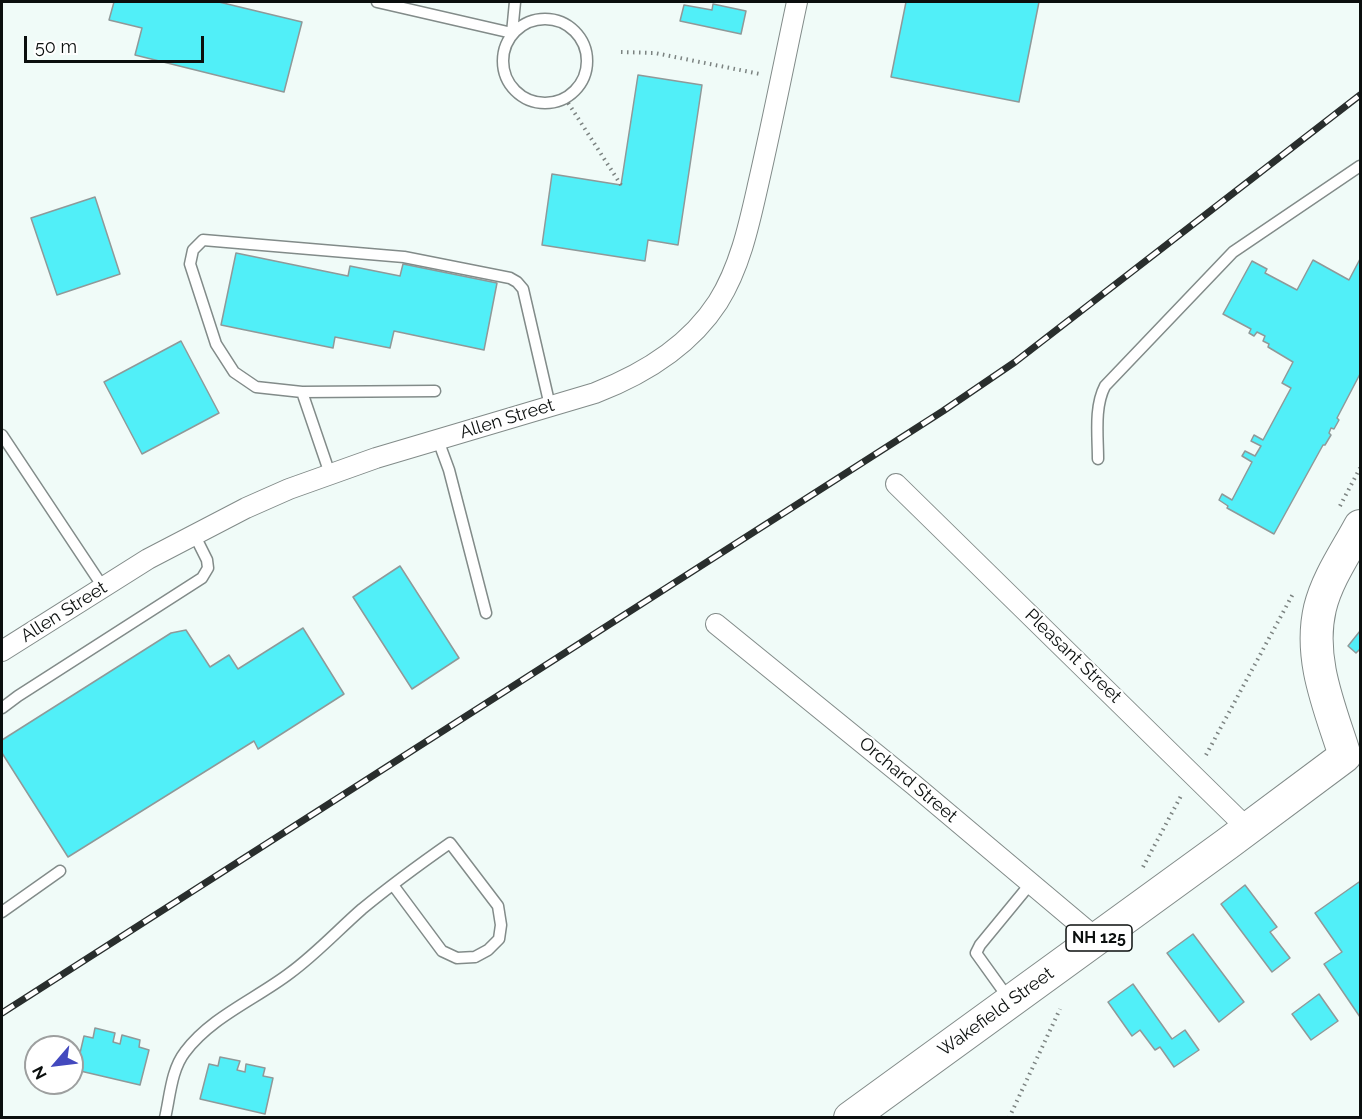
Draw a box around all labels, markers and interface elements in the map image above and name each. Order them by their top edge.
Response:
scale bar [27,24,207,62]
text: 50 m [35,36,77,57]
street label: Allen Street [457,394,557,444]
street label: Allen Street [17,577,111,647]
street label: Pleasant Street [1020,605,1126,707]
street label: Orchard Street [855,733,961,827]
road number: NH 125 [1066,925,1132,951]
street label: Wakefield Street [934,963,1058,1061]
north arrow [24,1035,84,1095]
text: N [28,1063,51,1083]

